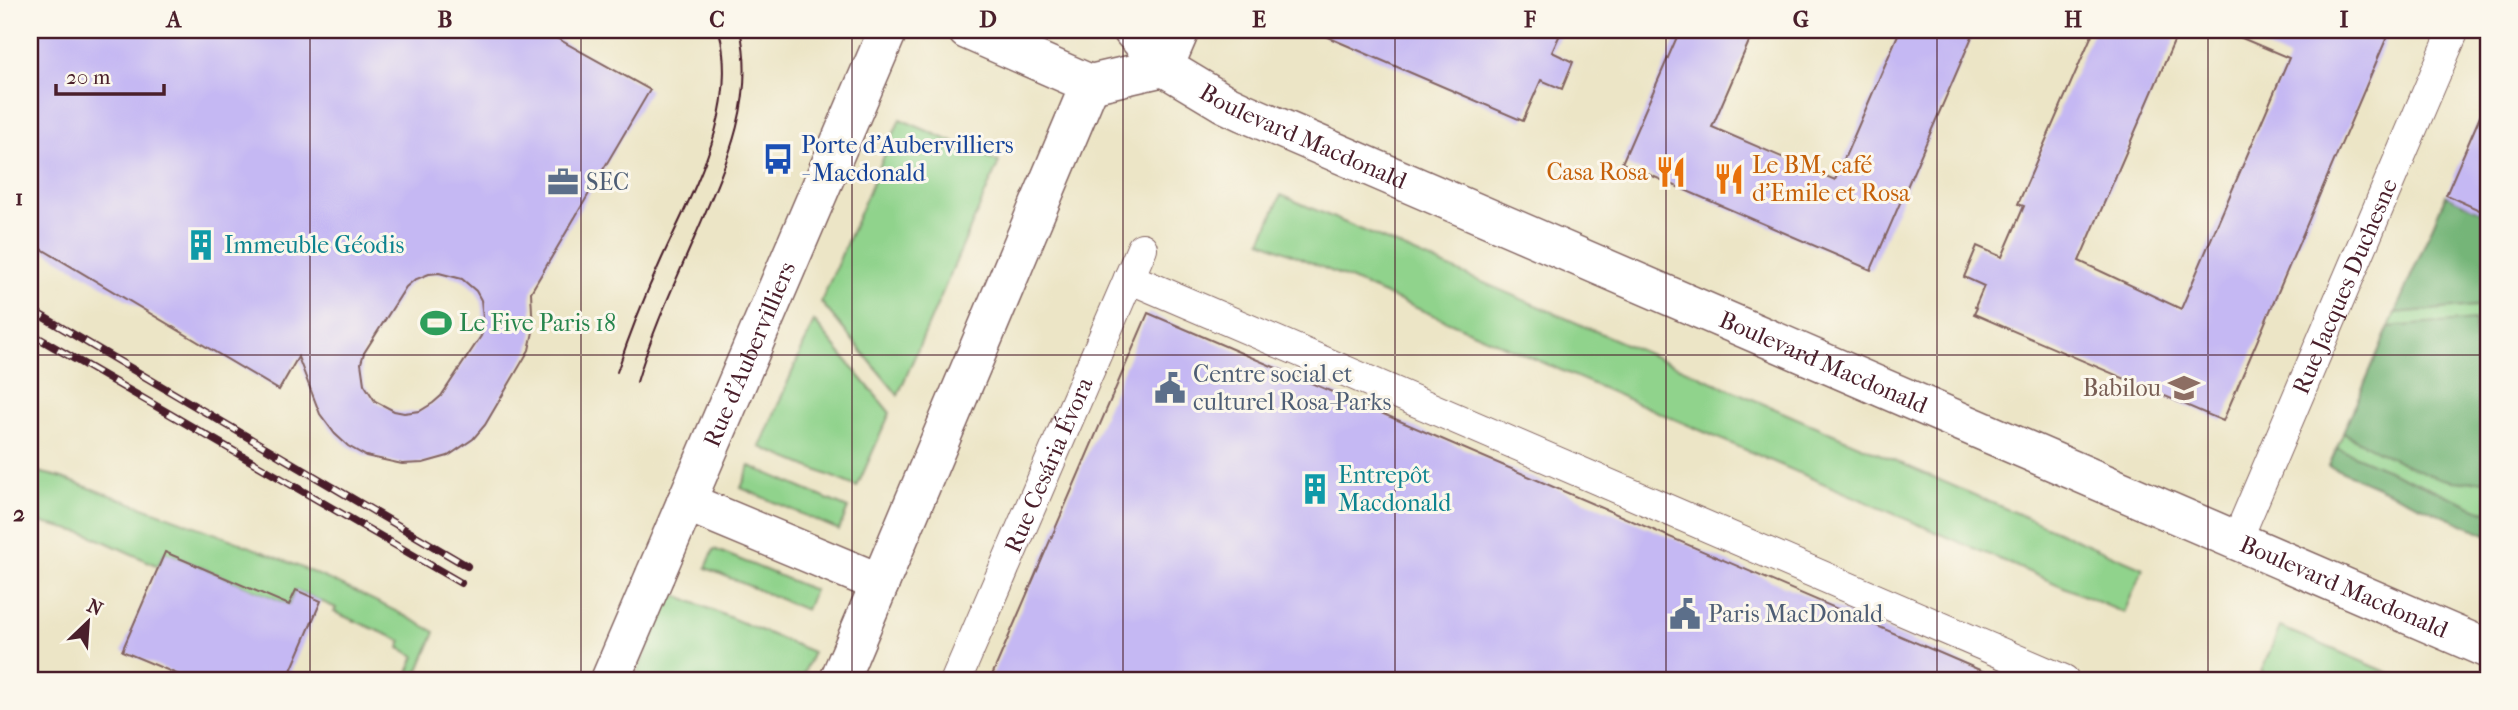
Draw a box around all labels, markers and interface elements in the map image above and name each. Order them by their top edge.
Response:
text: A [165,6,183,33]
text: B [438,6,453,33]
text: C [709,6,725,33]
text: D [979,6,997,33]
text: E [1252,6,1266,33]
text: F [1523,6,1537,33]
text: G [1793,6,1809,33]
text: H [2064,6,2082,33]
text: I [2340,6,2349,33]
scale bar [56,52,164,96]
text: 20 m [66,65,111,89]
street label: Boulevard Macdonald [1195,78,1412,195]
place label: Porte d'Aubervilliers - Macdonald [801,131,1014,187]
bus stop icon: Porte d'Aubervilliers - Macdonald [761,142,795,176]
place label: Le BM, café d'Emile et Rosa [1752,151,1911,207]
restaurant icon: Casa Rosa [1654,155,1688,189]
place label: Casa Rosa [1546,158,1649,186]
restaurant icon: Le BM, café d'Emile et Rosa [1712,162,1746,196]
office icon: SEC [546,165,580,199]
place label: SEC [586,168,629,196]
street label: Rue Jacques Duchesne [2287,174,2403,398]
text: 1 [15,184,23,211]
building icon: Immeuble Géodis [184,228,218,262]
place label: Immeuble Géodis [224,231,404,259]
street label: Rue d'Aubervilliers [697,257,801,451]
street label: Boulevard Macdonald [1715,305,1932,420]
sports icon: Le Five Paris 18 [419,306,453,340]
place label: Le Five Paris 18 [459,309,616,337]
place label: Centre social et culturel Rosa-Parks [1193,360,1391,416]
public building icon: Centre social et culturel Rosa-Parks [1153,371,1187,405]
school or university icon: Babilou [2167,371,2201,405]
street label: Rue Cesária Évora [998,372,1099,557]
place label: Babilou [2083,374,2161,402]
place label: Entrepôt Macdonald [1338,461,1452,517]
building icon: Entrepôt Macdonald [1298,472,1332,506]
text: 2 [13,500,25,527]
street label: Boulevard Macdonald [2236,530,2453,644]
north arrow [52,588,122,658]
text: N [84,594,106,621]
public building icon: Paris MacDonald [1668,597,1702,631]
place label: Paris MacDonald [1708,600,1884,628]

